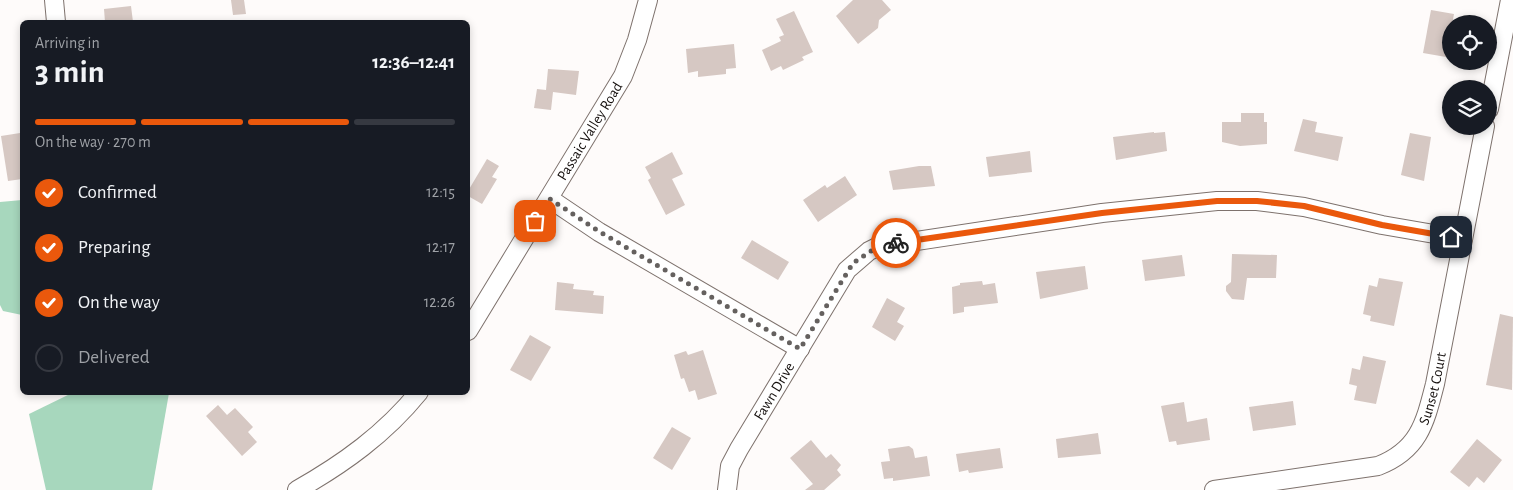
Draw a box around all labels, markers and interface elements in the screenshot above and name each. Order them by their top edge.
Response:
map controls [1442,15,1497,135]
button: locate [1442,15,1497,70]
text: Arriving in [35,35,100,51]
text: 12:36–12:41 [372,53,455,72]
text: 3 min [35,56,105,88]
street label: Passaic Valley Road [554,79,625,183]
button: layers [1442,80,1497,135]
text: On the way · 270 m [35,134,151,150]
icon: check [35,179,63,207]
text: Confirmed [78,183,157,202]
text: 12:15 [426,184,455,200]
pin [514,200,556,242]
icon: bag [521,207,549,235]
pin [1430,216,1472,258]
courier [871,218,921,268]
icon: home [1437,223,1465,251]
icon: bike [882,229,910,257]
icon: check [35,234,63,262]
text: Preparing [78,238,151,257]
text: 12:17 [426,239,455,255]
icon: check [35,289,63,317]
text: On the way [78,293,160,312]
text: 12:26 [424,294,455,310]
text: Delivered [78,348,150,367]
street label: Sunset Court [1416,351,1449,427]
street label: Fawn Drive [751,360,797,423]

